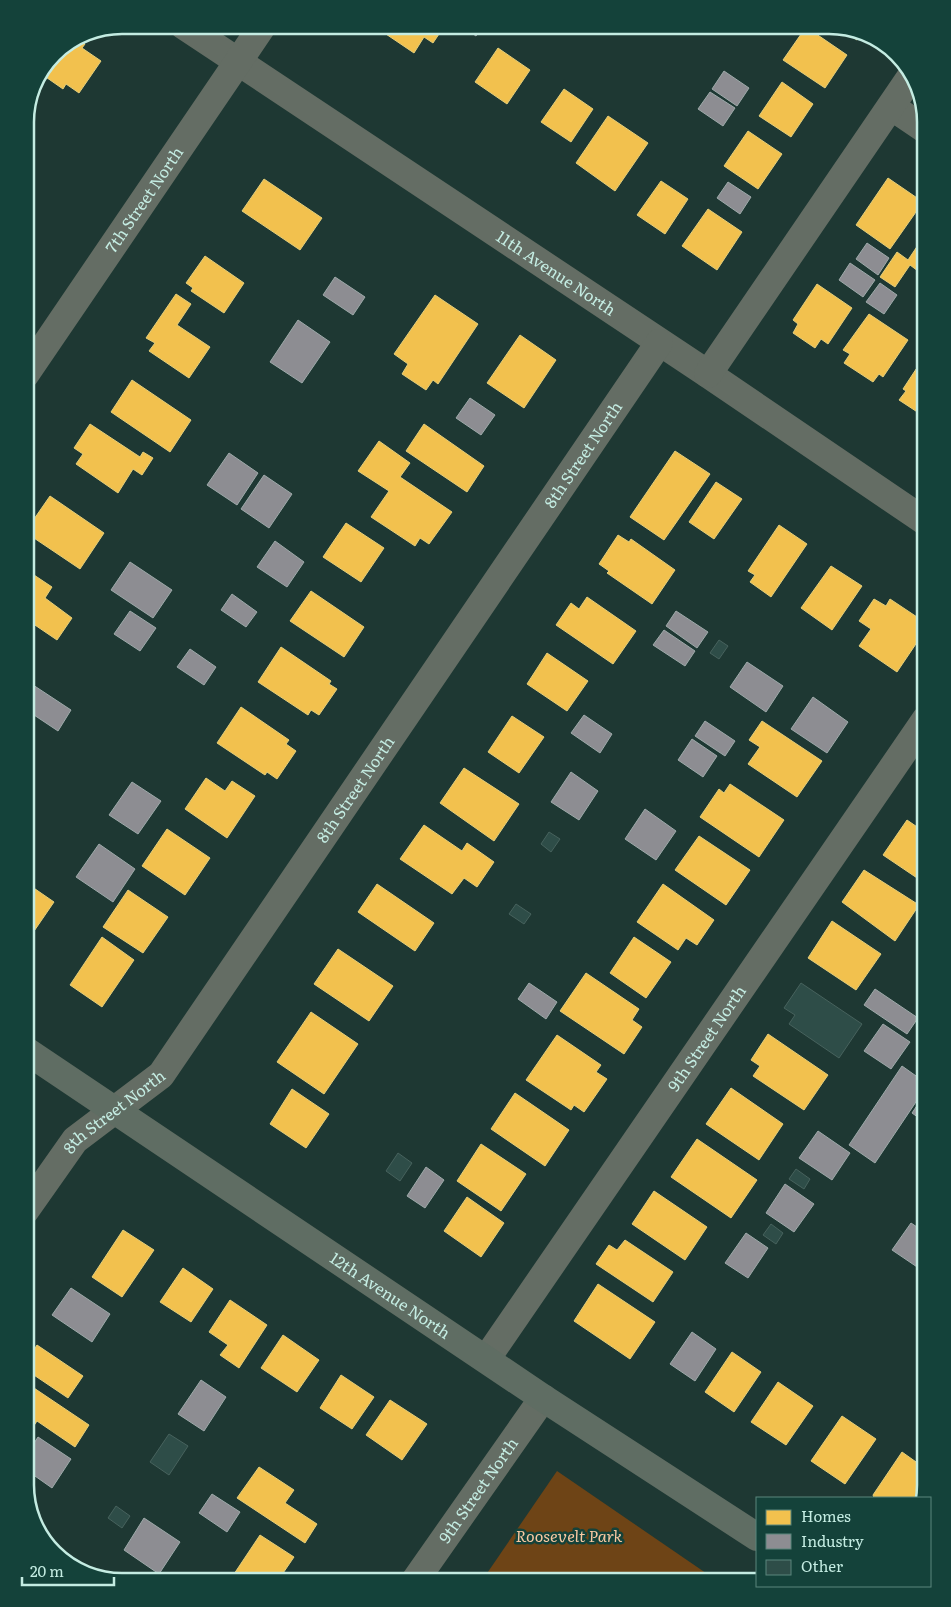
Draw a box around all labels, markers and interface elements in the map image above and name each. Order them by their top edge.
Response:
street label: 7th Street North [99,141,188,257]
street label: 11th Avenue North [492,224,622,321]
street label: 8th Street North [537,395,627,512]
street label: 8th Street North [309,730,400,847]
street label: 9th Street North [661,979,751,1096]
street label: 8th Street North [56,1063,170,1158]
street label: 12th Avenue North [326,1245,456,1344]
street label: 9th Street North [432,1432,523,1547]
legend [756,1497,931,1587]
text: Homes [801,1504,851,1527]
park label: Roosevelt Park [516,1523,623,1547]
text: Industry [801,1529,864,1552]
scale bar [22,1554,115,1586]
text: Other [801,1554,843,1577]
text: 20 m [30,1559,64,1582]

